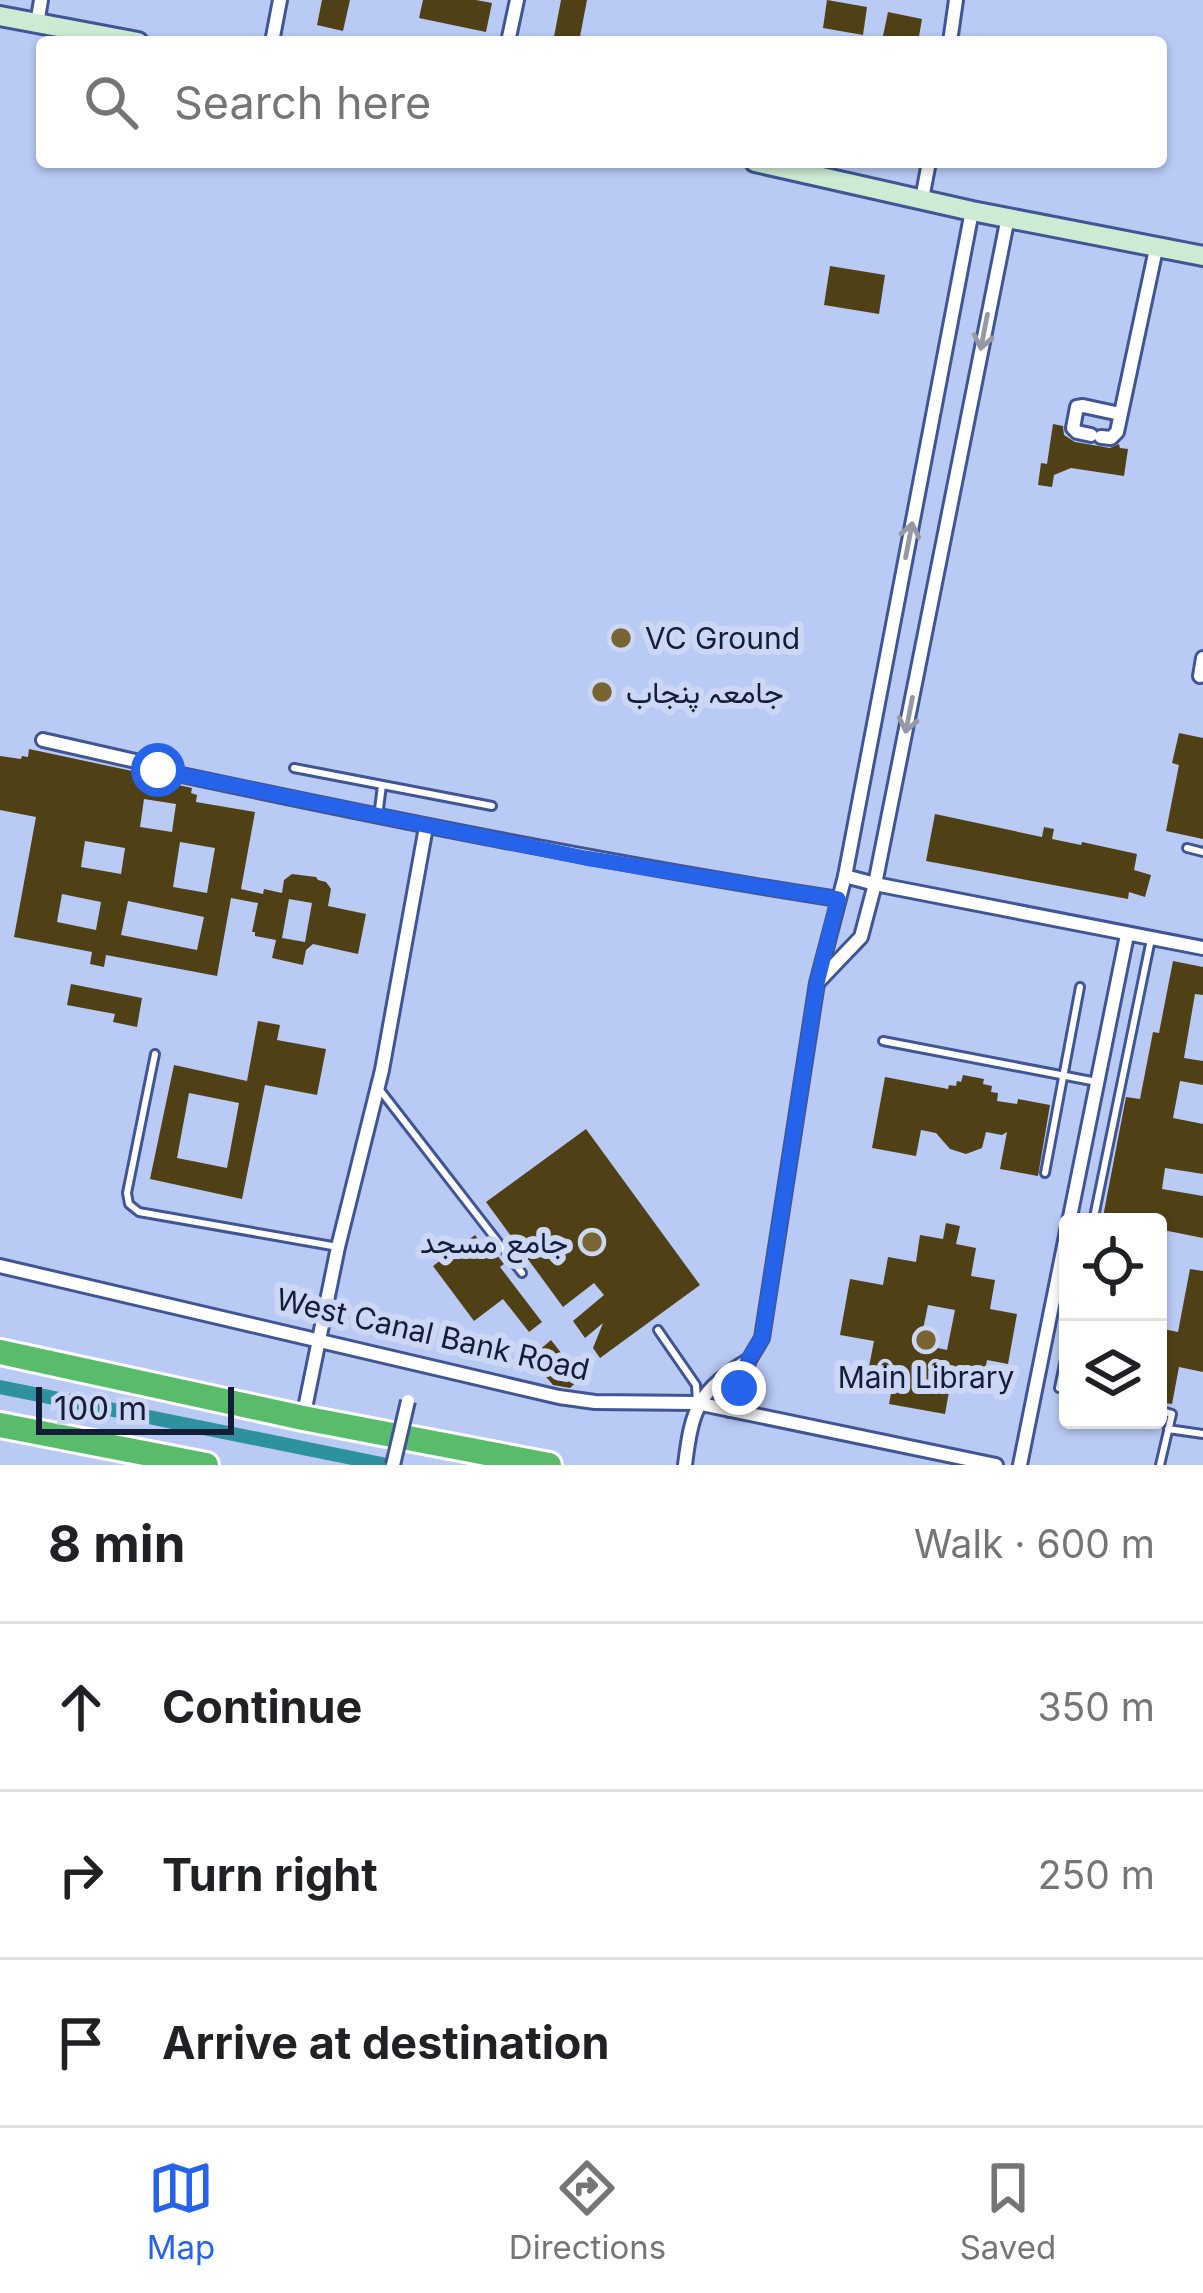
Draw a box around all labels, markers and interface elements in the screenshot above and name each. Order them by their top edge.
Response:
search box [36,36,1167,168]
icon: search [78,69,144,135]
text: Search here [174,75,431,130]
one-way arrow [972,313,995,351]
one-way arrow [899,521,921,560]
place label: VC Ground [645,620,800,656]
marker: VC Ground [608,625,634,651]
place label: جامعہ پنجاب [626,674,784,713]
marker: جامعہ پنجاب [589,679,615,705]
one-way arrow [896,695,919,733]
route start [131,743,185,797]
map controls [1059,1213,1167,1429]
button: locate [1059,1213,1167,1321]
place label: جامع مسجد [420,1224,568,1263]
marker: جامع مسجد [579,1229,605,1255]
street label: West Canal Bank Road [273,1280,593,1388]
button: layers [1059,1321,1167,1429]
marker: Main Library [913,1327,939,1353]
place label: Main Library [838,1359,1015,1395]
route end [712,1361,766,1415]
scale bar [36,1381,234,1434]
text: 100 m [54,1388,147,1428]
text: 8 min [48,1513,185,1574]
text: Walk · 600 m [914,1520,1155,1567]
icon: ahead [48,1674,114,1740]
text: Continue [162,1679,362,1734]
text: 350 m [1037,1683,1155,1730]
icon: right [48,1842,114,1908]
text: Turn right [162,1847,378,1902]
text: 250 m [1038,1851,1155,1898]
icon: arrive [48,2010,114,2076]
text: Arrive at destination [162,2015,609,2070]
tab: Map [147,2155,215,2267]
tab: Directions [509,2155,666,2267]
tab: Saved [960,2155,1056,2267]

